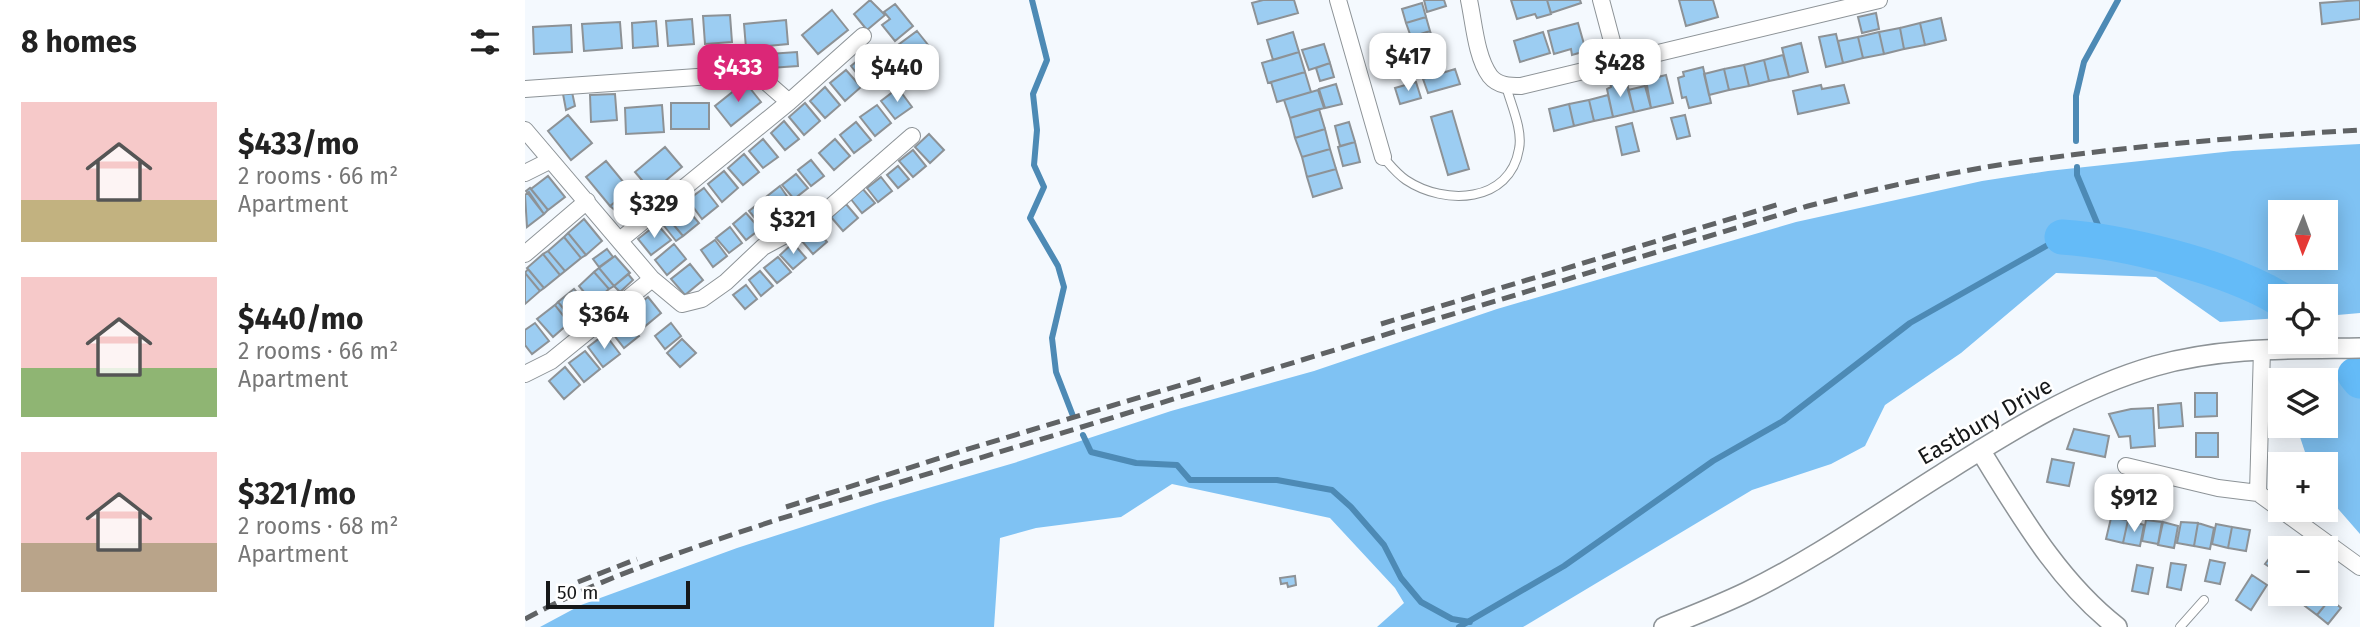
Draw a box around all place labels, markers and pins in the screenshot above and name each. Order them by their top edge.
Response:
pin: $417 [1367,34,1449,93]
pin: $428 [1579,40,1661,99]
pin: $433 [697,44,779,104]
pin: $440 [856,44,938,104]
pin: $329 [613,180,695,240]
pin: $321 [752,196,834,256]
pin: $364 [563,292,645,351]
pin: $912 [2093,475,2175,534]

